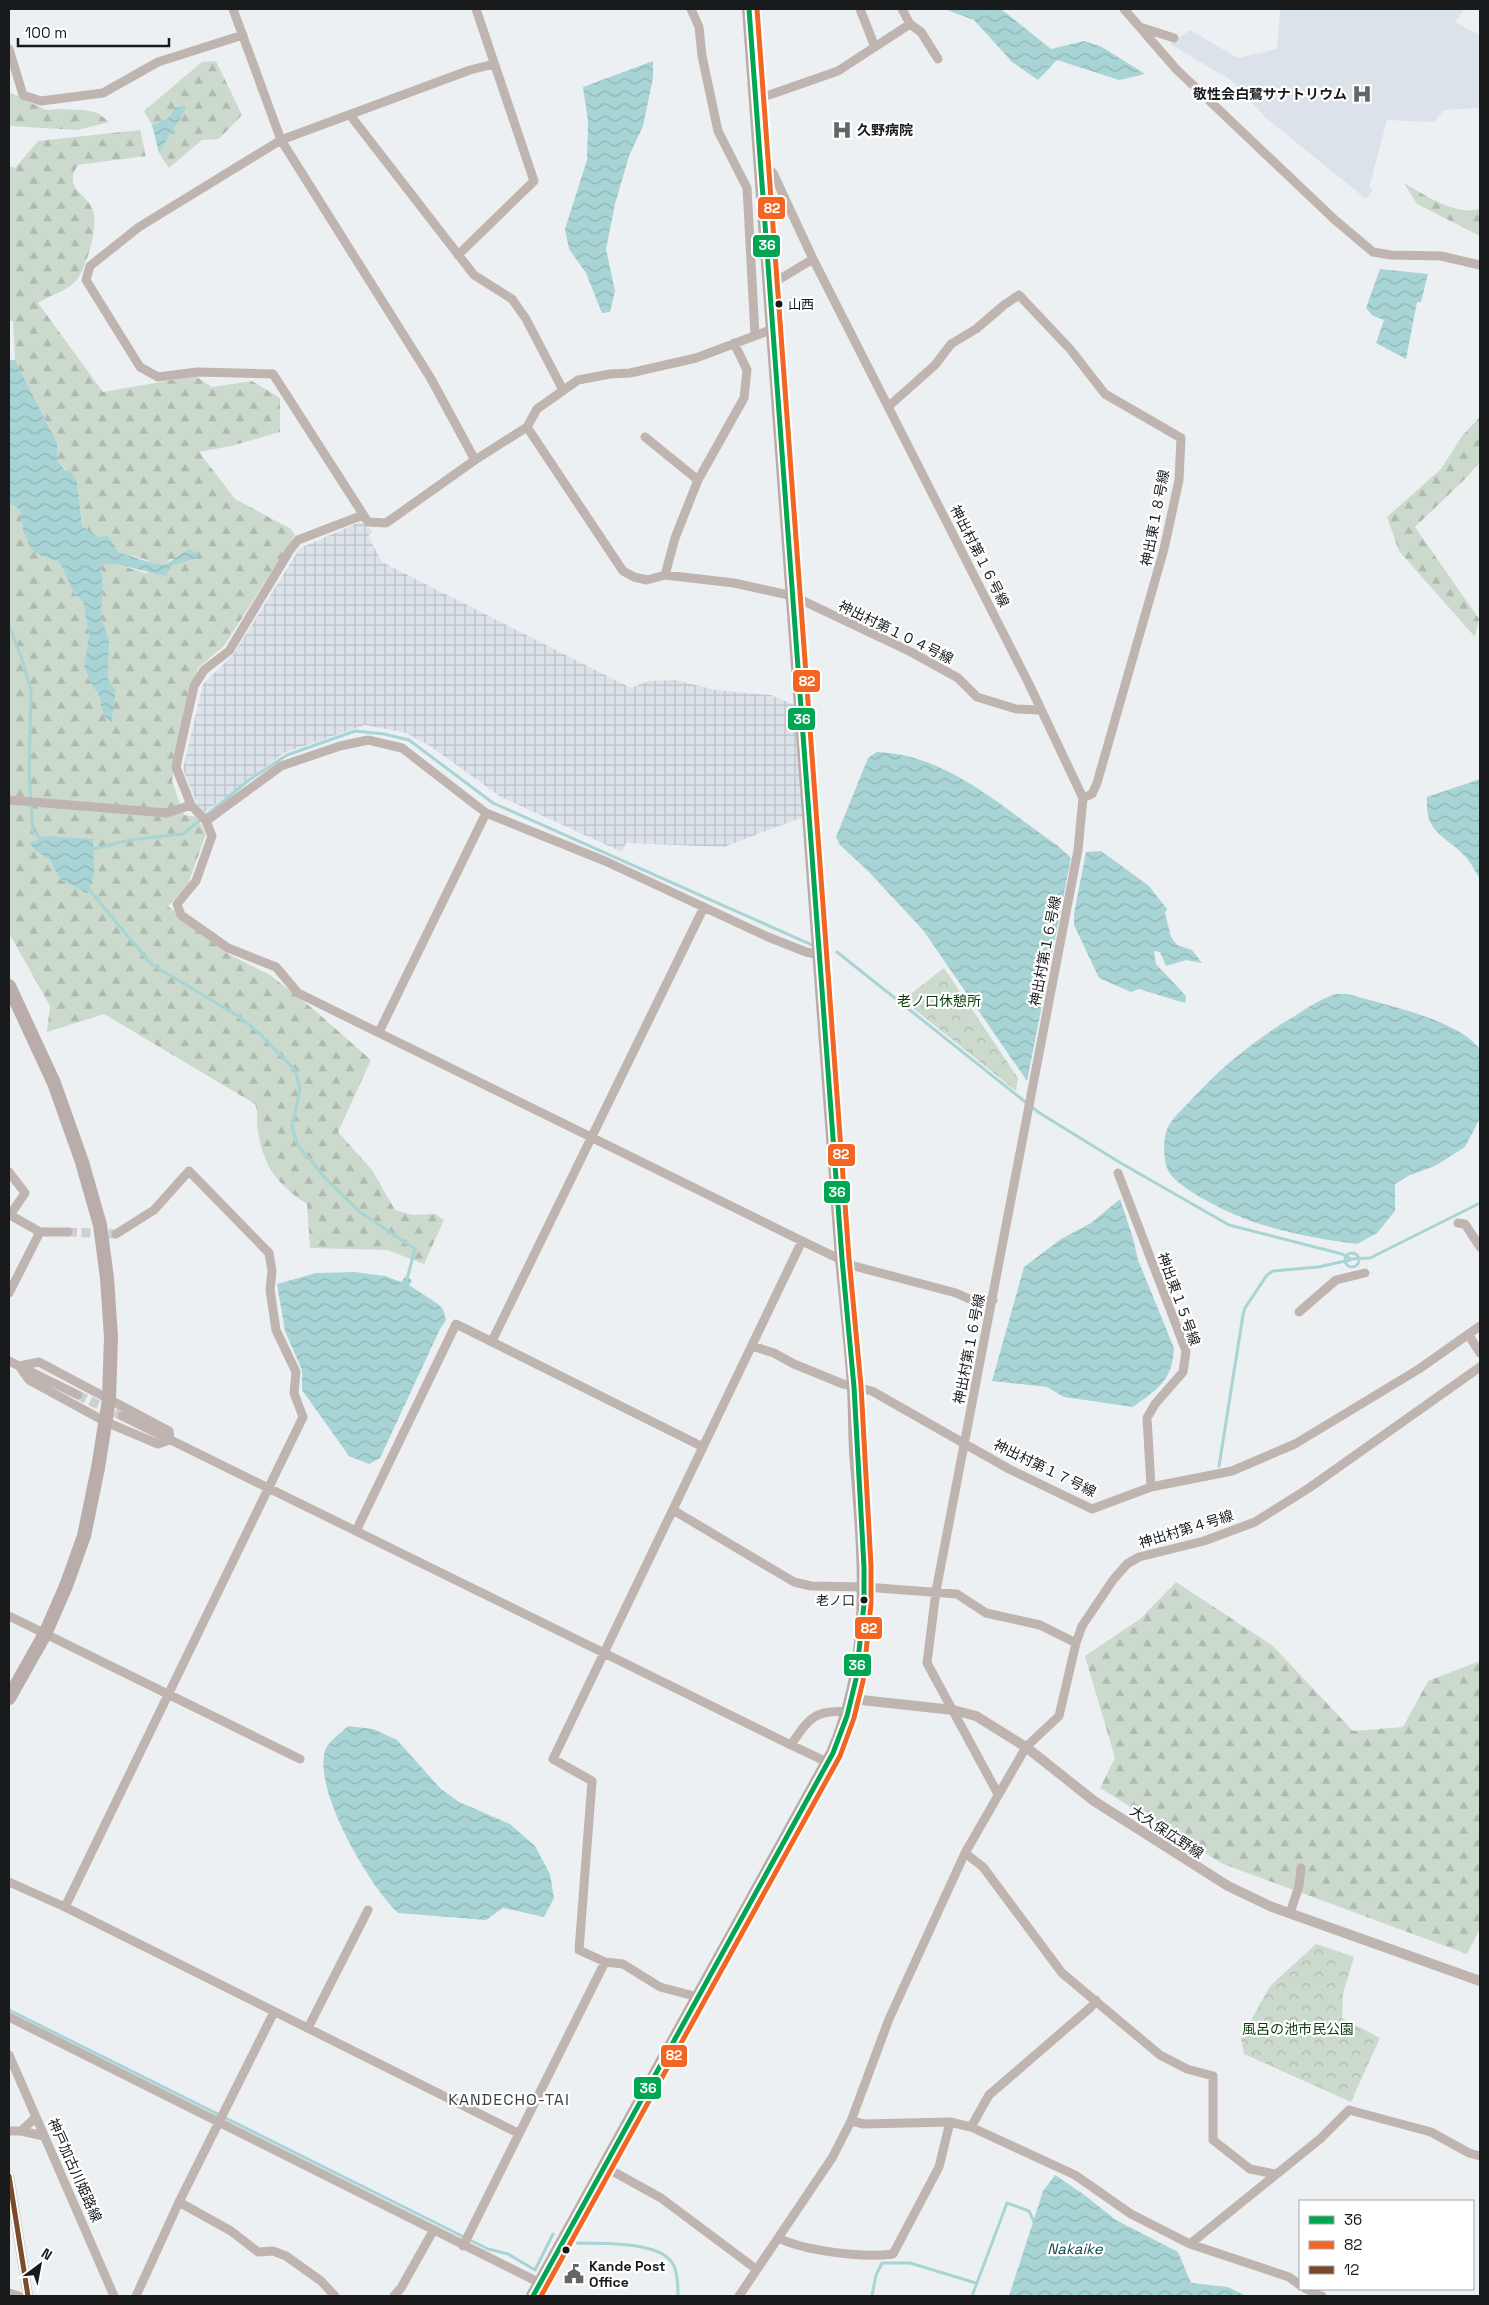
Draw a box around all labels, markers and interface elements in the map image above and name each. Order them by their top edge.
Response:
scale bar [18,15,169,47]
text: 100 m [25,23,67,42]
hospital icon: 敬性会白鷺サナトリウム [1351,83,1373,105]
place label: 敬性会白鷺サナトリウム [1193,85,1347,103]
hospital icon: 久野病院 [831,119,853,141]
place label: 久野病院 [857,121,913,139]
line badge: 82 [757,196,786,220]
text: 82 [764,199,780,217]
line badge: 36 [752,234,781,258]
text: 36 [758,236,776,254]
place label: 山西 [788,296,814,313]
marker: 山西 [774,299,784,309]
street label: 神出東１８号線 [1137,468,1173,568]
street label: 神出村第１６号線 [947,502,1013,610]
street label: 神出村第１０４号線 [835,596,957,668]
line badge: 82 [792,669,821,693]
text: 82 [799,672,815,690]
line badge: 36 [787,707,816,731]
text: 36 [793,710,811,728]
street label: 神出村第１６号線 [1025,894,1065,1008]
park label: 老ノ口休憩所 [897,992,981,1010]
line badge: 82 [827,1143,856,1167]
text: 82 [833,1145,849,1163]
line badge: 36 [823,1180,851,1204]
text: 36 [828,1183,846,1201]
street label: 神出東１５号線 [1154,1250,1204,1348]
street label: 神出村第１６号線 [949,1292,989,1406]
street label: 神出村第１７号線 [991,1435,1099,1501]
street label: 神出村第４号線 [1137,1506,1235,1552]
place label: 老ノ口 [816,1592,855,1609]
marker: 老ノ口 [859,1595,869,1605]
line badge: 82 [854,1616,883,1640]
text: 82 [861,1619,877,1637]
line badge: 36 [843,1653,872,1677]
text: 36 [848,1656,866,1674]
street label: 大久保広野線 [1127,1802,1207,1862]
park label: 風呂の池市民公園 [1242,2020,1354,2038]
line badge: 82 [660,2044,688,2068]
text: 82 [666,2046,682,2064]
line badge: 36 [633,2076,662,2100]
text: 36 [639,2079,657,2097]
district label: KANDECHO-TAI [448,2089,570,2110]
street label: 神戸加古川姫路線 [44,2115,106,2225]
legend [1299,2200,1474,2290]
text: 36 [1344,2210,1362,2229]
text: 82 [1344,2235,1362,2254]
water label: Nakaike [1047,2239,1104,2258]
north arrow [15,2240,65,2290]
text: N [38,2244,56,2264]
unlabelled marker [561,2245,571,2255]
place label: Kande Post Office [589,2257,665,2291]
text: 12 [1344,2260,1359,2279]
public building icon: Kande Post Office [563,2263,585,2285]

